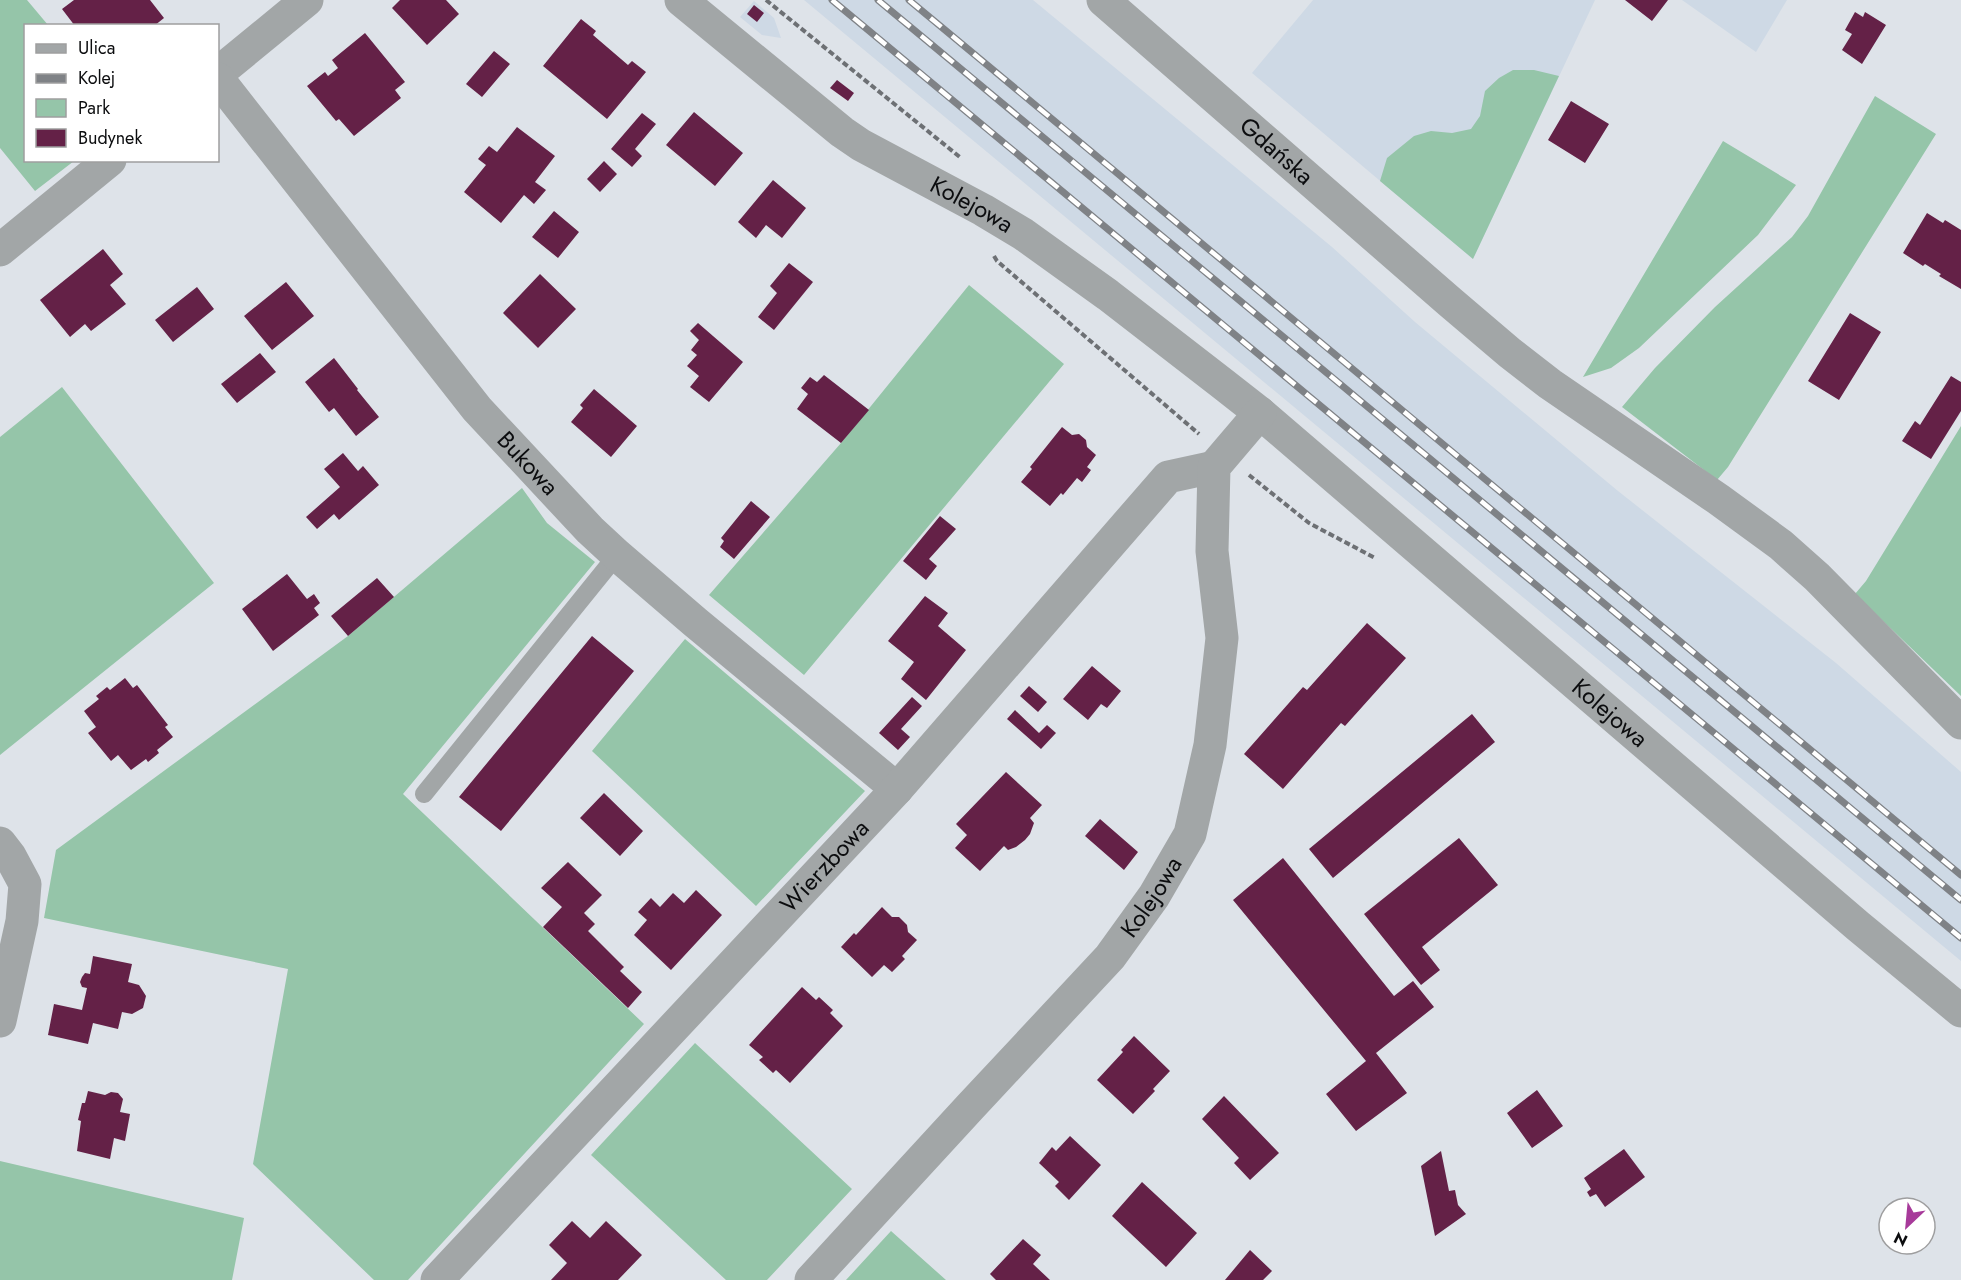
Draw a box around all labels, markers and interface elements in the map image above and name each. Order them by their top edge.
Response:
legend [24,24,219,162]
text: Ulica [78,35,115,61]
text: Kolej [78,65,115,91]
text: Park [78,95,110,121]
street label: Gdańska [1232,108,1322,193]
text: Budynek [78,125,142,151]
street label: Kolejowa [924,167,1020,241]
street label: Bukowa [489,423,567,503]
street label: Kolejowa [1564,670,1656,755]
street label: Wierzbowa [772,811,877,920]
street label: Kolejowa [1112,850,1190,945]
north arrow [1877,1196,1937,1256]
text: N [1890,1226,1911,1252]

